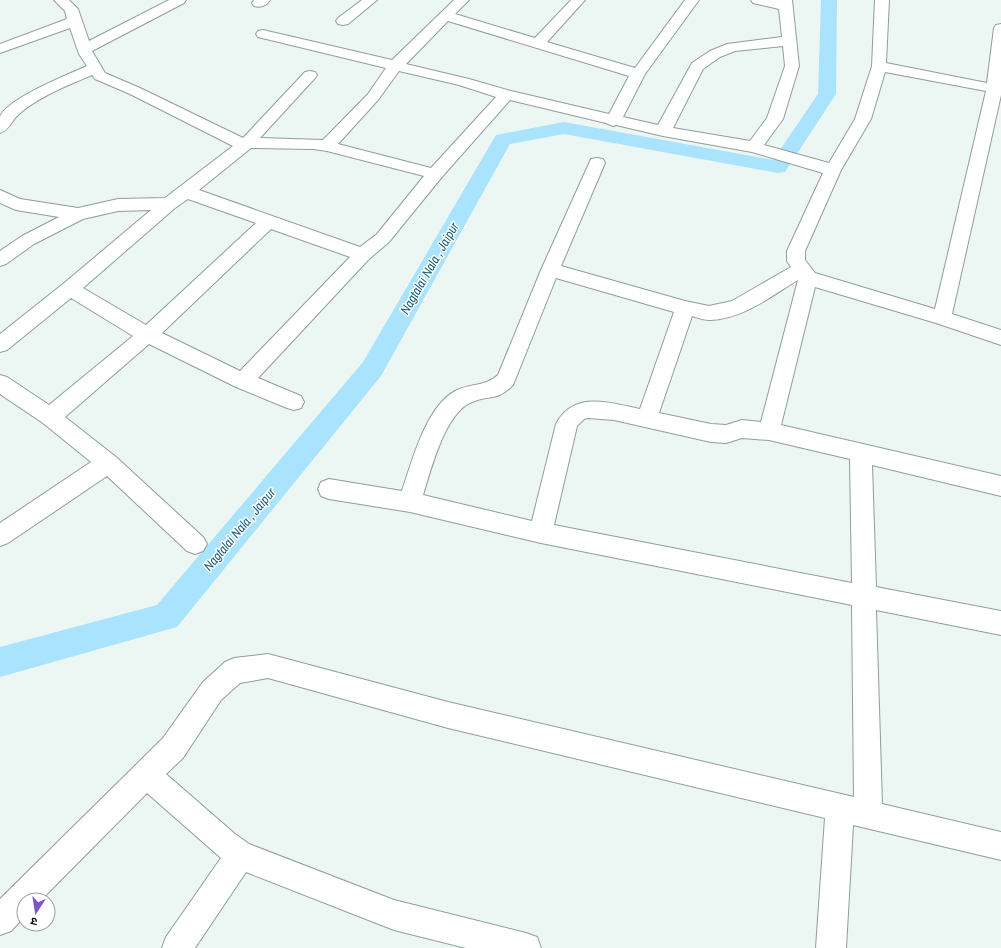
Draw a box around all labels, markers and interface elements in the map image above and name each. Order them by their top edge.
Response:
water label: Nagtalai Nala , Jaipur [396,219,463,317]
water label: Nagtalai Nala , Jaipur [200,484,279,574]
north arrow [16,892,56,932]
text: उ [29,914,39,929]

